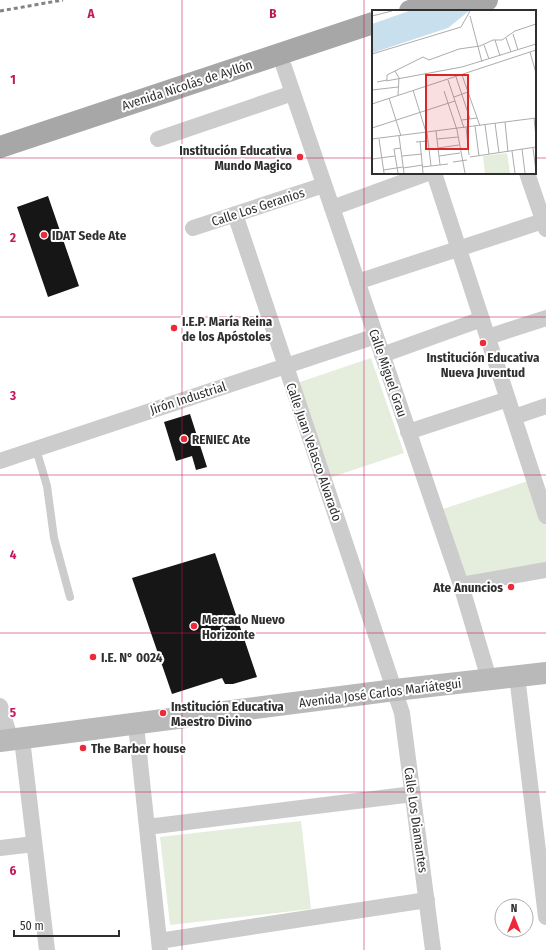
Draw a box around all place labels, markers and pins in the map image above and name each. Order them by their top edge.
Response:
place label: Institución Educativa Mundo Magico [179,143,293,173]
marker: Institución Educativa Mundo Magico [295,152,305,162]
place label: IDAT Sede Ate [52,228,127,243]
marker: IDAT Sede Ate [39,230,49,240]
place label: I.E.P. María Reina de los Apóstoles [182,314,273,344]
marker: I.E.P. María Reina de los Apóstoles [169,323,179,333]
marker: Institución Educativa Nueva Juventud [478,338,488,348]
place label: Institución Educativa Nueva Juventud [427,350,540,380]
place label: RENIEC Ate [192,432,251,447]
marker: RENIEC Ate [179,434,189,444]
place label: Ate Anuncios [432,580,503,595]
marker: Ate Anuncios [506,582,516,592]
place label: Mercado Nuevo Horizonte [202,612,285,642]
marker: Mercado Nuevo Horizonte [189,621,199,631]
place label: I.E. N° 0024 [101,650,163,665]
marker: I.E. N° 0024 [88,652,98,662]
place label: Institución Educativa Maestro Divino [171,699,284,729]
marker: Institución Educativa Maestro Divino [158,708,168,718]
place label: The Barber house [91,741,186,756]
marker: The Barber house [78,743,88,753]

